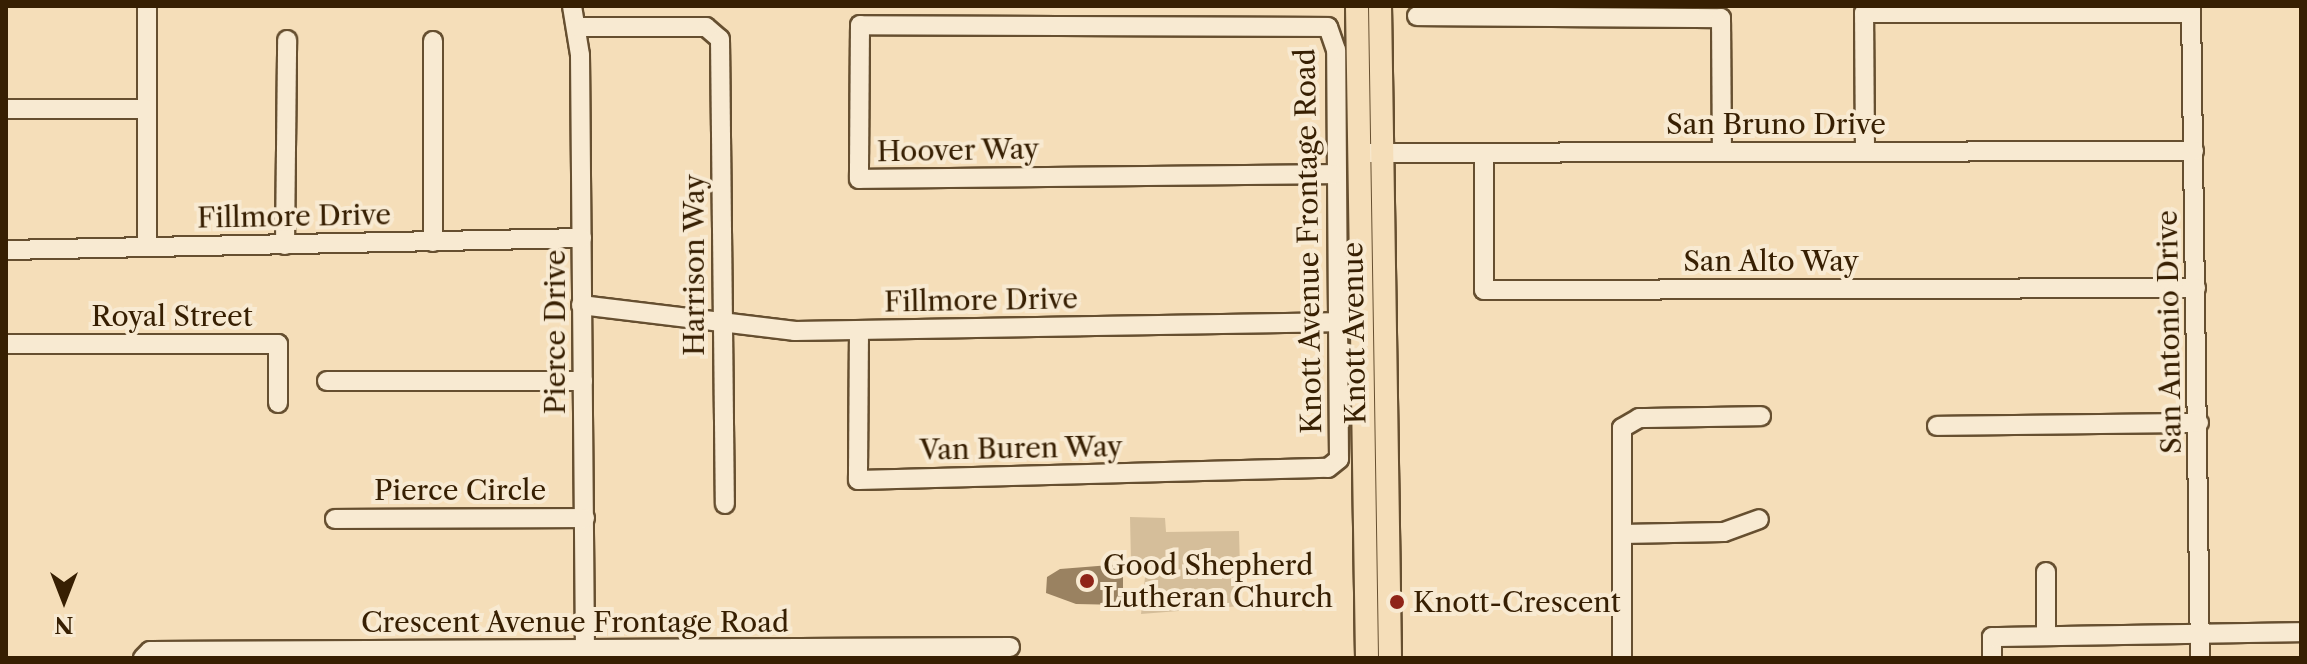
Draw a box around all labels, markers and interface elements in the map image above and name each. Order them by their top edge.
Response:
street label: Knott Avenue Frontage Road [1288,47,1328,435]
street label: San Bruno Drive [1666,107,1886,141]
street label: Hoover Way [876,132,1040,168]
street label: Harrison Way [677,174,711,356]
street label: Fillmore Drive [197,198,391,234]
street label: San Antonio Drive [2150,209,2188,455]
street label: Knott Avenue [1336,241,1372,425]
street label: San Alto Way [1682,244,1860,278]
street label: Pierce Drive [538,250,572,414]
street label: Fillmore Drive [884,282,1078,318]
street label: Royal Street [91,299,253,333]
street label: Van Buren Way [919,429,1123,467]
street label: Pierce Circle [374,473,546,507]
place label: Good Shepherd Lutheran Church [1103,548,1333,614]
north arrow [24,560,104,640]
marker: Good Shepherd Lutheran Church [1078,572,1096,590]
place label: Knott-Crescent [1413,585,1621,619]
marker: Knott-Crescent [1388,593,1406,611]
street label: Crescent Avenue Frontage Road [360,605,790,639]
text: N [54,611,74,638]

